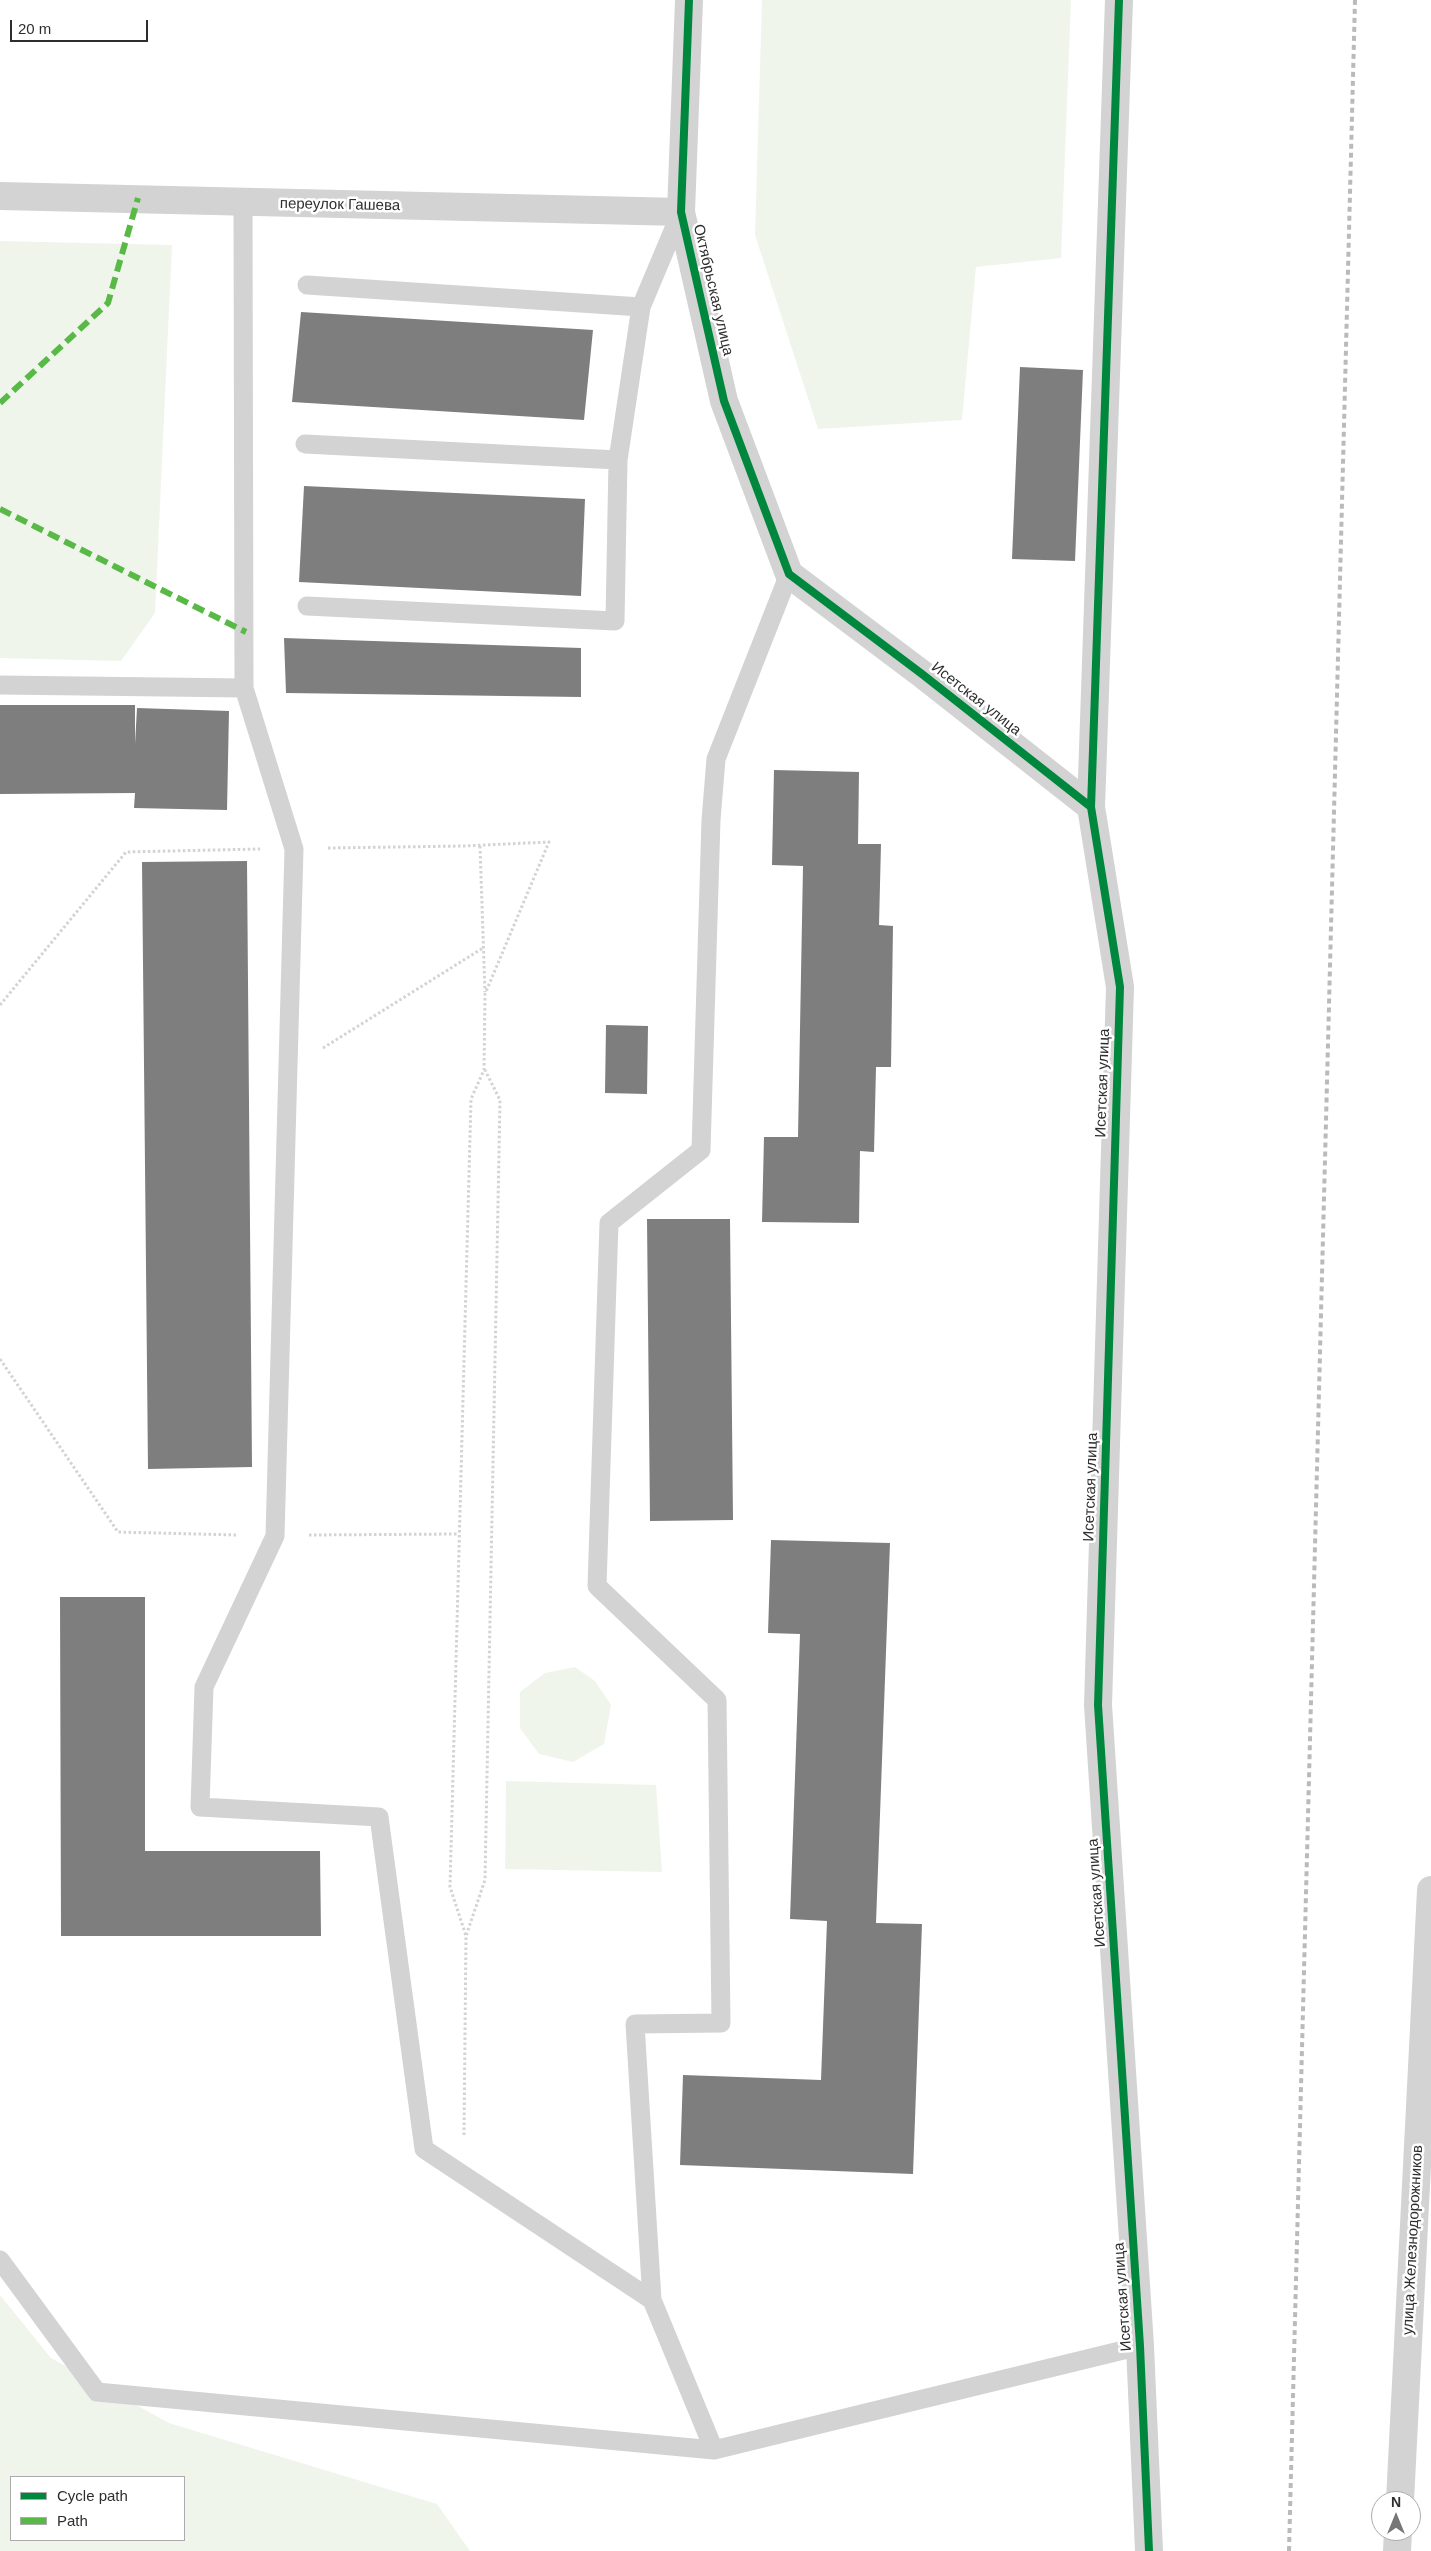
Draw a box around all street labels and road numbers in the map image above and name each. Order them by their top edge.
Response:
street label: переулок Гашева [280,195,400,215]
street label: Октябрьская улица [689,222,737,358]
street label: Исетская улица [927,658,1025,740]
street label: Исетская улица [1092,1028,1114,1138]
street label: Исетская улица [1080,1432,1102,1542]
street label: Исетская улица [1084,1838,1110,1948]
street label: улица Железнодорожников [1399,2145,1427,2335]
street label: Исетская улица [1110,2242,1136,2352]

